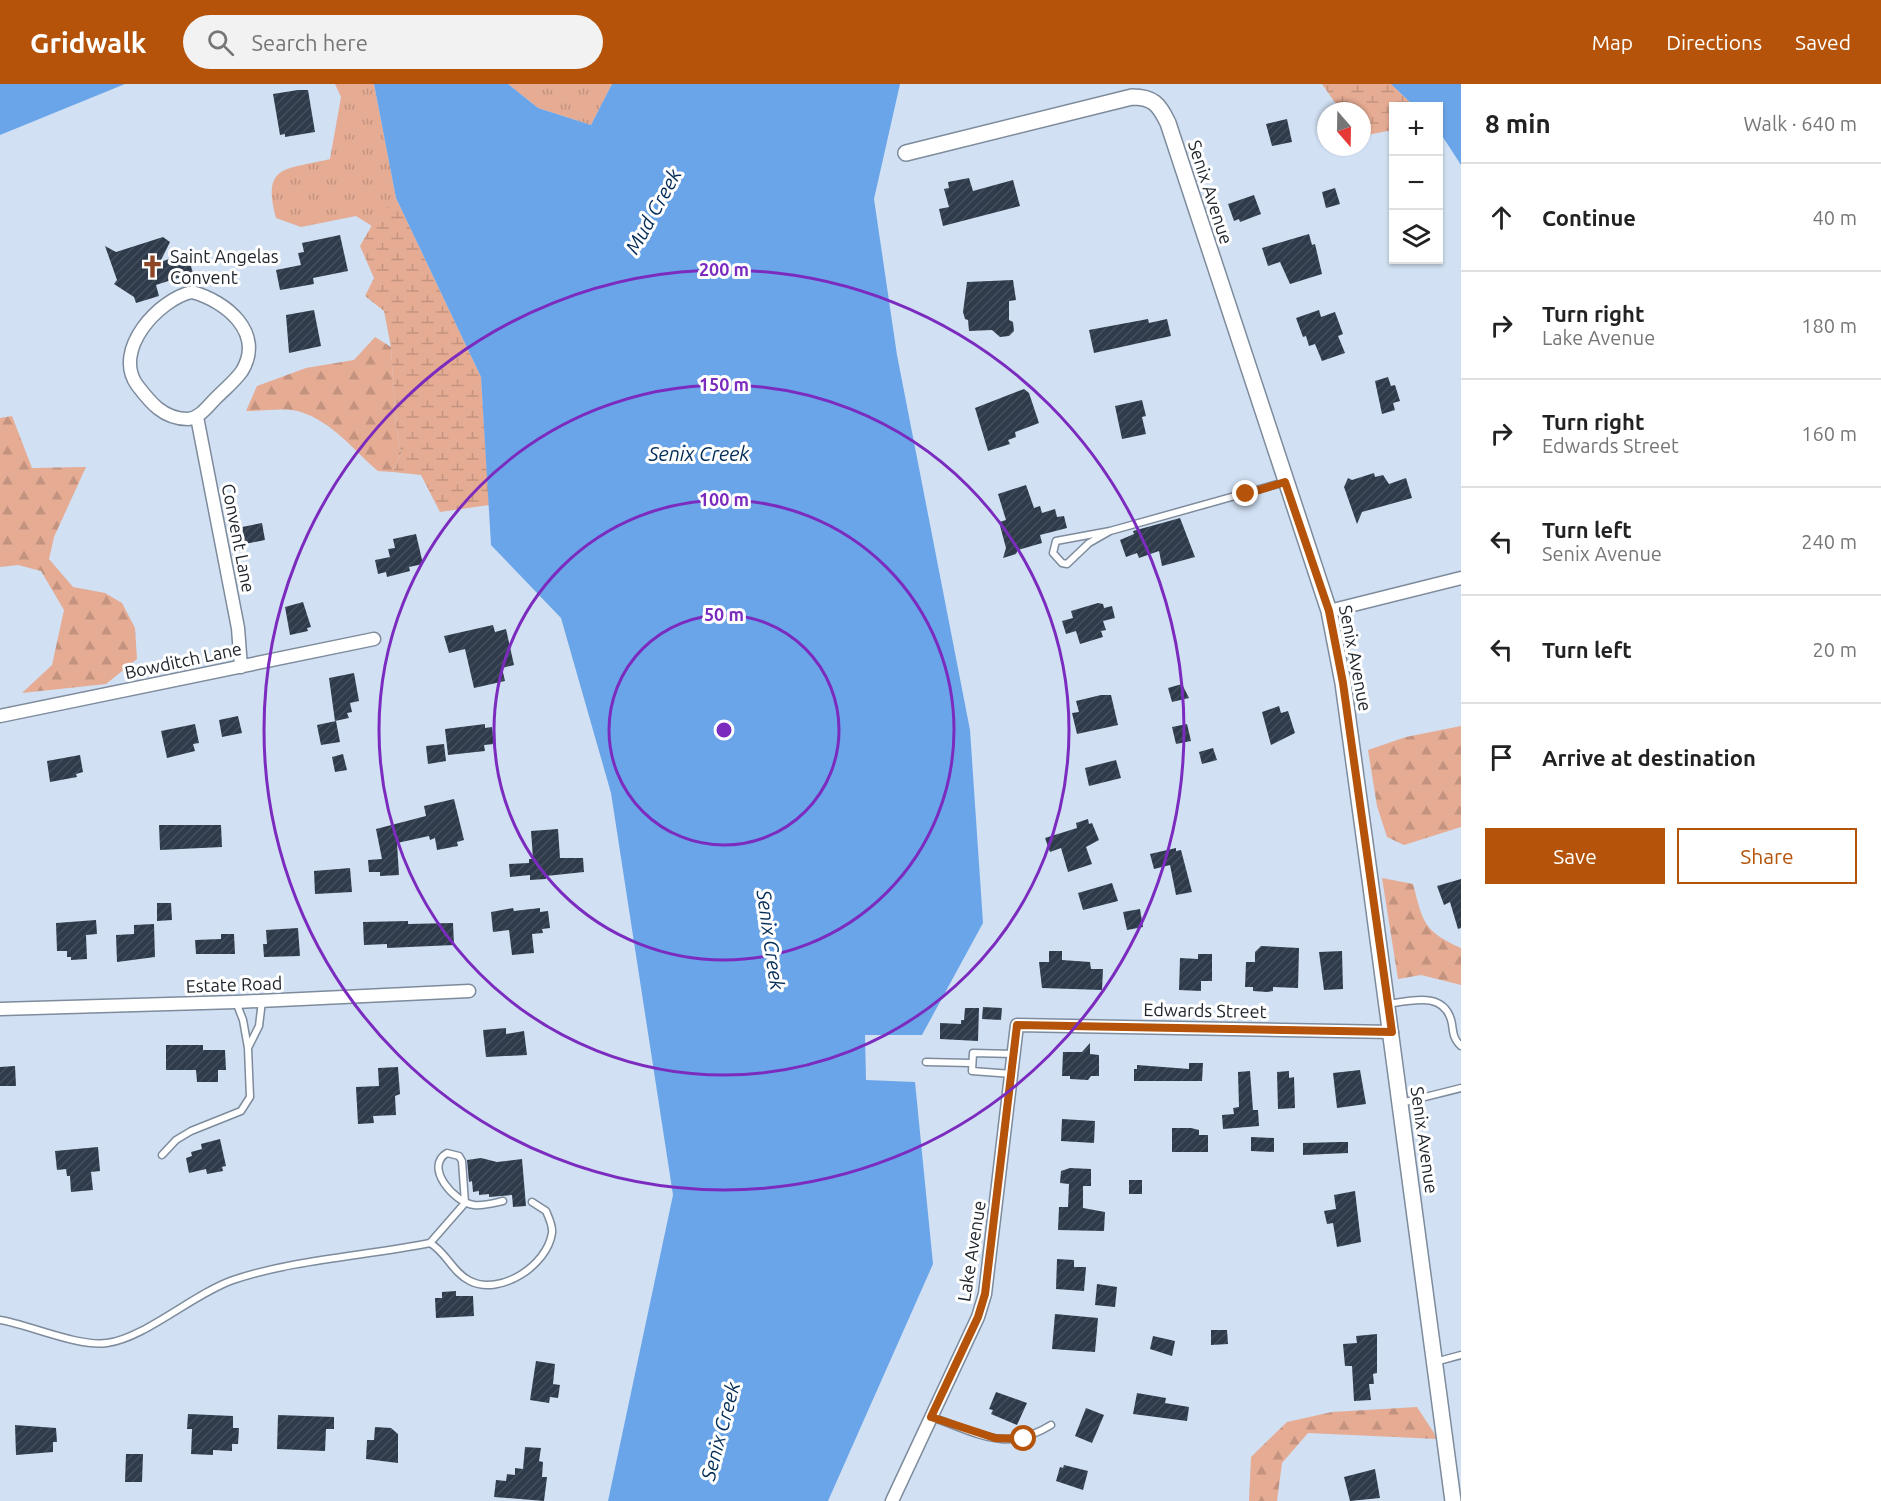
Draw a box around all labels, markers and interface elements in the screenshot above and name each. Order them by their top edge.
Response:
search box [183,15,603,69]
icon: search [204,26,237,59]
text: Gridwalk [30,27,147,58]
text: Search here [252,30,368,55]
text: Map [1592,30,1633,54]
text: Directions [1666,30,1762,54]
text: Saved [1795,30,1851,54]
north arrow [1317,102,1371,156]
map controls [1389,102,1443,264]
button: + [1389,102,1443,156]
text: 8 min [1485,109,1551,138]
text: Walk · 640 m [1744,112,1857,135]
street label: Senix Avenue [1185,138,1237,246]
button: − [1389,156,1443,210]
water label: Mud Creek [620,164,686,258]
icon: ahead [1485,201,1518,234]
text: Continue [1542,205,1636,230]
text: 40 m [1813,206,1857,229]
button: layers [1389,210,1443,264]
place label: Saint Angelas Convent [170,246,279,287]
church icon: Saint Angelas Convent [139,253,165,279]
text: 200 m [699,259,749,279]
text: Turn right [1542,301,1644,326]
icon: right [1485,309,1518,342]
text: 180 m [1801,314,1857,337]
text: Lake Avenue [1542,326,1655,349]
text: 150 m [699,374,749,394]
text: Turn right [1542,409,1644,434]
icon: right [1485,417,1518,450]
text: 160 m [1801,422,1857,445]
text: Edwards Street [1542,434,1679,457]
water label: Senix Creek [648,442,750,465]
route end [1232,480,1258,506]
street label: Convent Lane [219,482,259,594]
text: 100 m [699,489,749,509]
text: Turn left [1542,517,1632,542]
icon: left [1485,525,1518,558]
text: 240 m [1801,530,1857,553]
text: Senix Avenue [1542,542,1662,565]
street label: Senix Avenue [1336,603,1376,713]
text: 50 m [704,604,744,624]
icon: left [1485,633,1518,666]
text: Turn left [1542,637,1632,662]
street label: Bowditch Lane [123,638,243,682]
text: 20 m [1813,638,1857,661]
centre of rings [714,720,734,740]
icon: arrive [1485,741,1518,774]
text: Arrive at destination [1542,745,1756,770]
button: Save [1485,828,1665,884]
button: Share [1677,828,1857,884]
water label: Senix Creek [752,887,790,992]
street label: Estate Road [185,972,283,996]
street label: Edwards Street [1143,999,1267,1021]
street label: Senix Avenue [1408,1085,1442,1195]
street label: Lake Avenue [953,1199,989,1303]
water label: Senix Creek [696,1379,744,1484]
route start [1010,1425,1036,1451]

